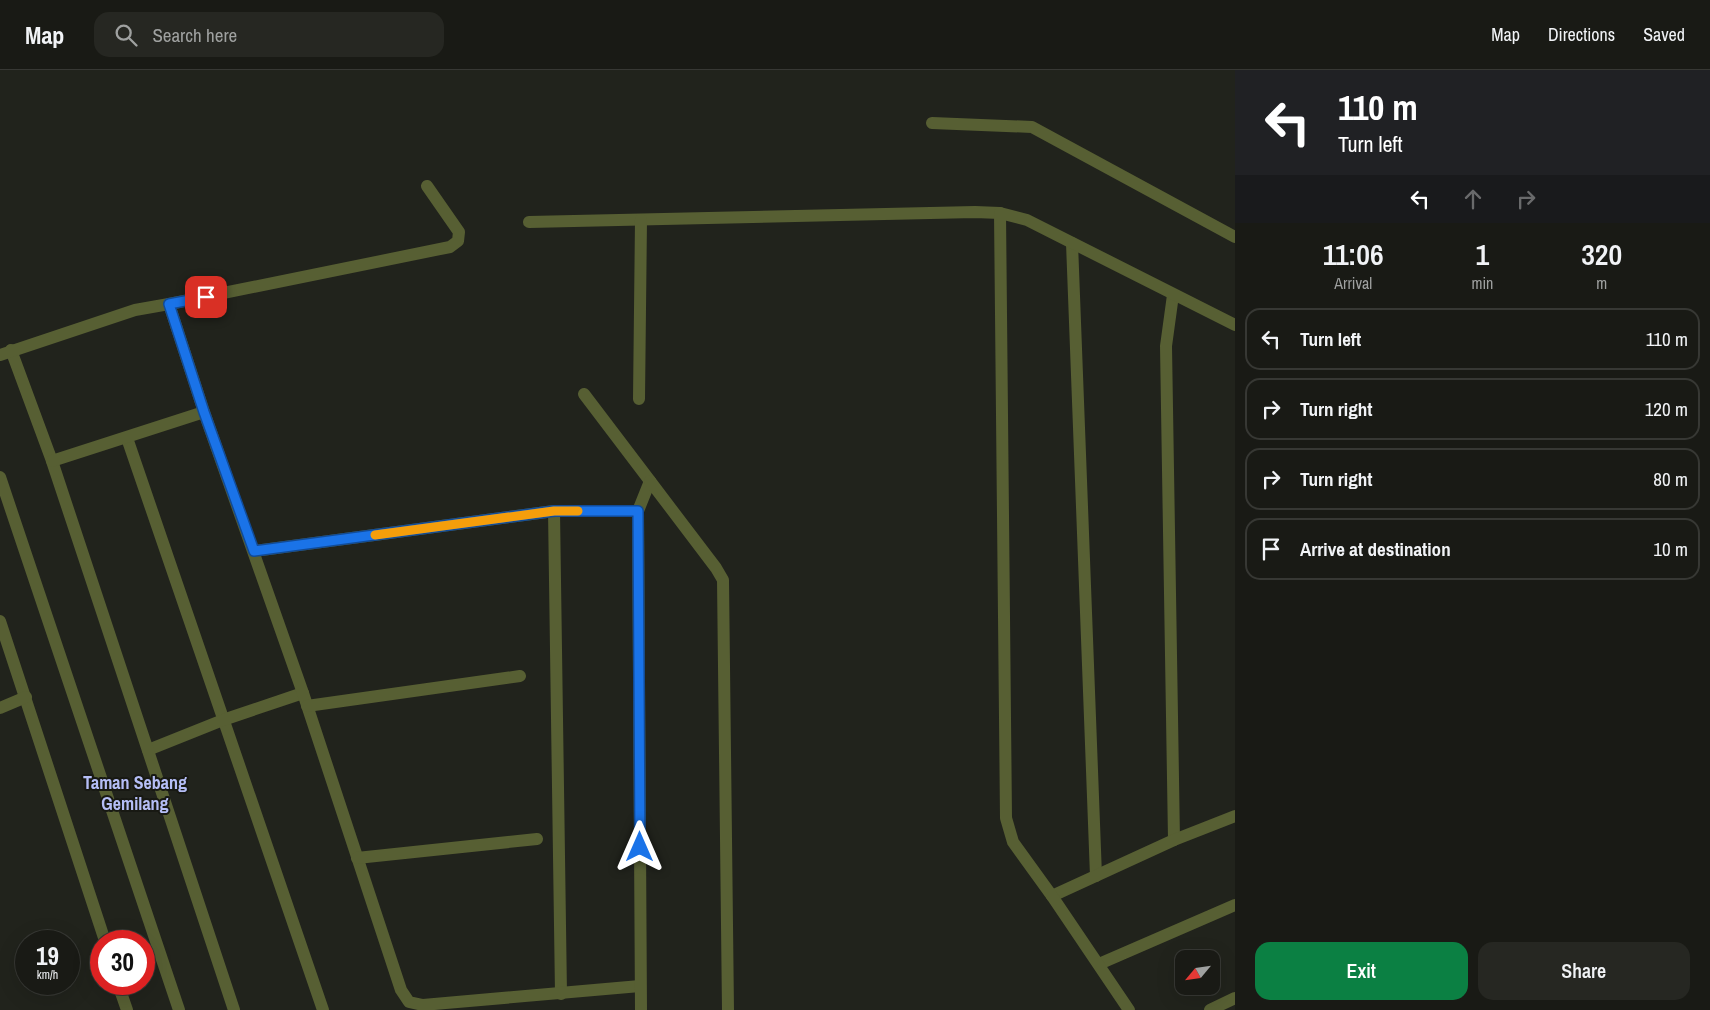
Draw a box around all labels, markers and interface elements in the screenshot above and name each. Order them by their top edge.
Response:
search box [94,12,444,57]
text: Map [25,19,64,51]
icon: search [112,21,140,49]
text: Search here [152,22,237,48]
text: Map [1491,22,1520,47]
text: Directions [1548,22,1615,47]
text: Saved [1643,22,1685,47]
text: 110 m [1338,84,1418,131]
icon: left [1255,90,1320,155]
text: Turn left [1338,129,1403,159]
icon: left [1406,185,1434,213]
icon: ahead [1459,185,1487,213]
icon: right [1512,185,1540,213]
text: 11:06 [1323,234,1384,274]
text: 1 [1476,234,1489,274]
text: 320 [1581,234,1622,274]
text: Arrival [1334,272,1372,294]
text: min [1472,272,1493,294]
text: m [1596,272,1607,294]
pin [185,276,227,318]
icon: arrive [192,283,220,311]
icon: left [1257,325,1285,353]
text: Turn left [1300,326,1361,352]
text: 110 m [1646,326,1688,352]
icon: right [1257,395,1285,423]
text: Turn right [1300,396,1372,422]
text: 120 m [1645,396,1688,422]
icon: right [1257,465,1285,493]
text: Turn right [1300,466,1372,492]
text: 80 m [1653,466,1688,492]
icon: arrive [1257,535,1285,563]
text: Arrive at destination [1300,536,1451,562]
text: 10 m [1653,536,1688,562]
district label: Taman Sebang Gemilang [83,770,187,816]
position arrow [613,820,665,872]
speed limit sign: 30 [90,930,155,995]
text: 19 [36,939,59,973]
button: Exit [1255,942,1468,1000]
button: Share [1478,942,1690,1000]
north arrow [1175,950,1220,995]
map controls [1175,950,1220,995]
text: km/h [37,967,58,983]

